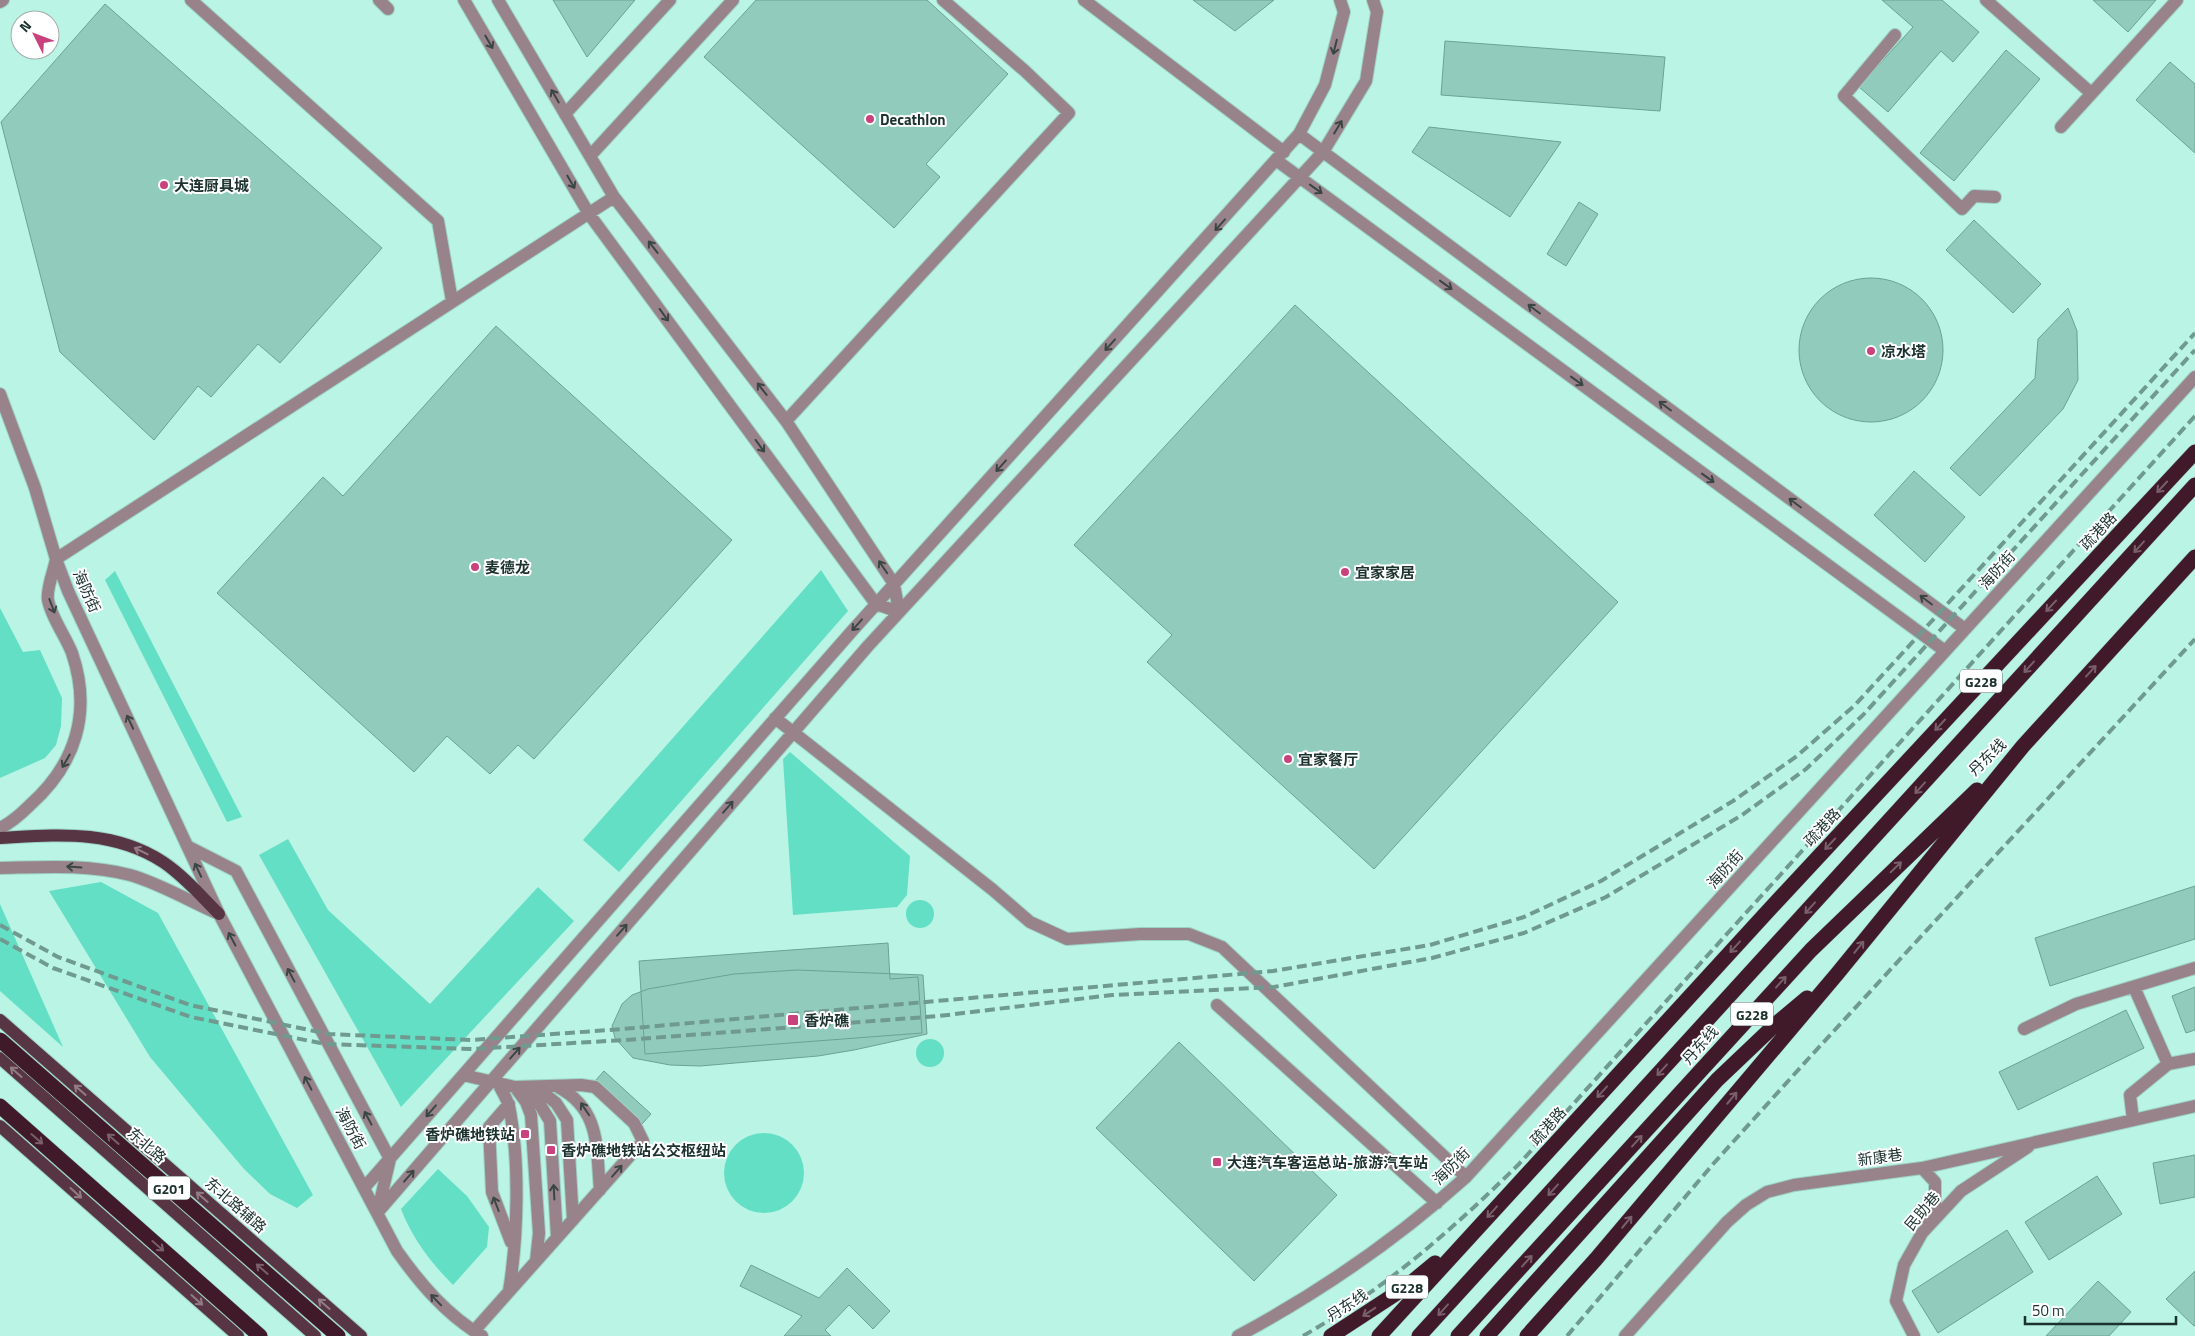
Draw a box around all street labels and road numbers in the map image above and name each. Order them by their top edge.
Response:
street label: 疏港路 [2074,507,2122,555]
street label: 海防街 [1973,546,2021,594]
street label: 海防街 [67,566,107,616]
road number: G228 [1960,669,2002,692]
street label: 丹东线 [1963,733,2011,781]
street label: 疏港路 [1798,803,1846,851]
street label: 海防街 [1701,845,1749,893]
road number: G228 [1731,1002,1773,1026]
street label: 丹东线 [1676,1021,1724,1069]
street label: 疏港路 [1524,1102,1572,1150]
street label: 海防街 [330,1103,372,1153]
street label: 东北路 [122,1122,172,1168]
street label: 海防街 [1427,1142,1475,1190]
street label: 新康巷 [1856,1142,1904,1172]
street label: 东北路辅路 [200,1172,272,1238]
road number: G201 [148,1176,190,1200]
street label: 民助巷 [1899,1186,1945,1236]
road number: G228 [1386,1275,1428,1298]
street label: 丹东线 [1322,1283,1372,1327]

